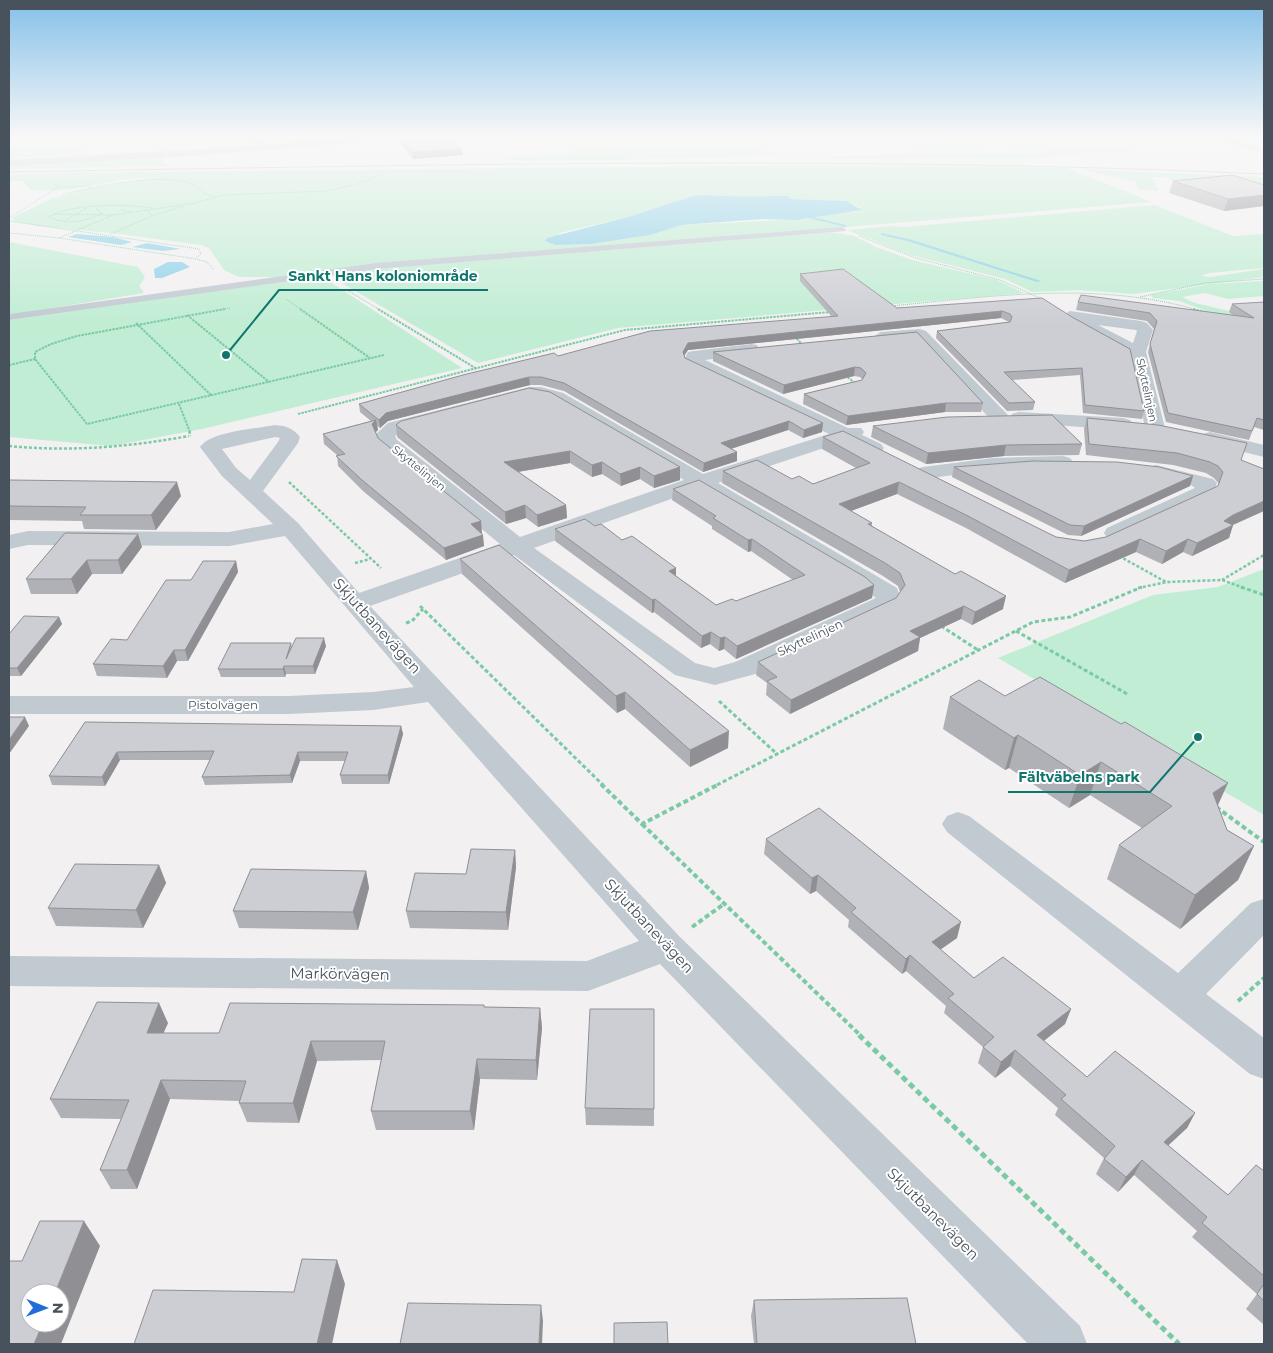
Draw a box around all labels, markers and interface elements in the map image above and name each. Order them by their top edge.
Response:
callout: Sankt Hans koloniområde [279,261,488,290]
text: Sankt Hans koloniområde [288,267,478,285]
street label: Skyttelinjen [1133,357,1161,423]
street label: Skyttelinjen [389,442,449,494]
street label: Skjutbanevägen [329,574,425,677]
street label: Skyttelinjen [775,616,845,659]
street label: Pistolvägen [188,697,258,712]
callout: Fältväbelns park [1008,763,1150,792]
text: Fältväbelns park [1018,768,1140,786]
street label: Skjutbanevägen [601,874,698,977]
street label: Markörvägen [290,963,390,984]
street label: Skjutbanevägen [883,1164,983,1264]
north arrow [20,1283,70,1333]
text: N [49,1302,67,1314]

